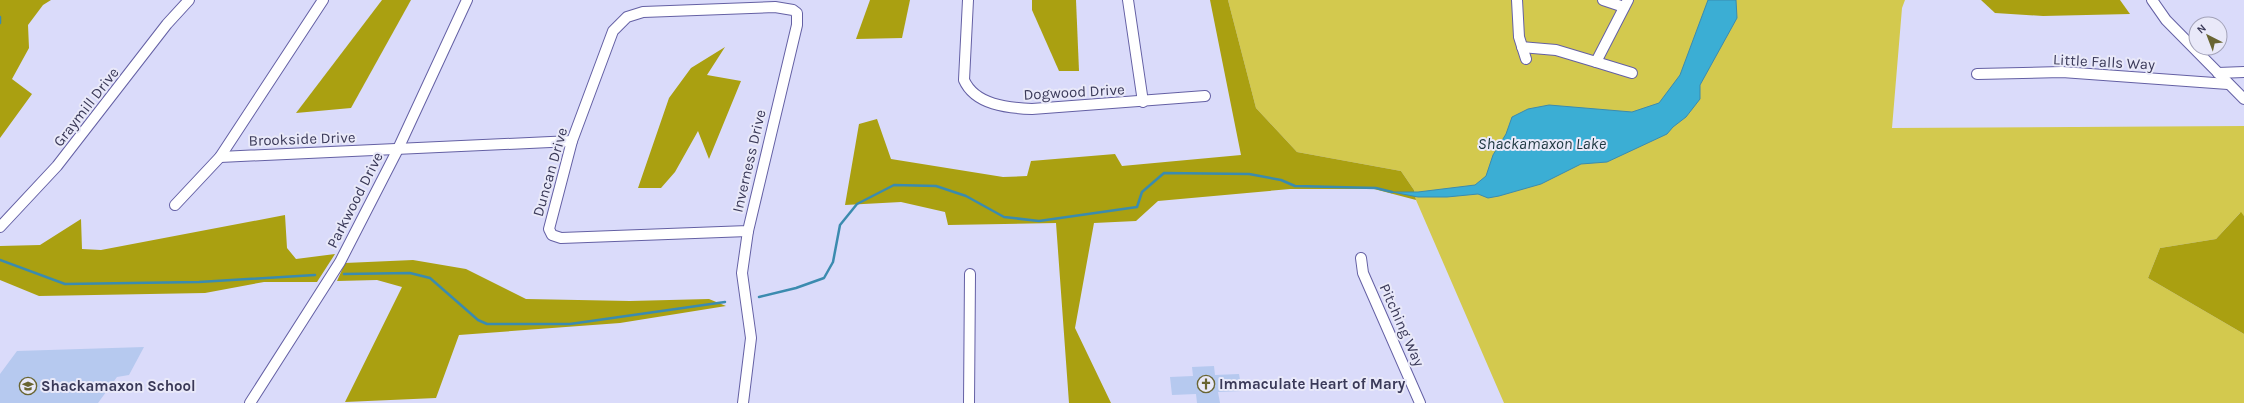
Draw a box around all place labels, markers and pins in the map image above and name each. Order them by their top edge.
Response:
church icon: Immaculate Heart of Mary [1196,374,1216,394]
place label: Immaculate Heart of Mary [1219,375,1406,393]
school or university icon: Shackamaxon School [18,376,38,396]
place label: Shackamaxon School [41,377,196,395]

